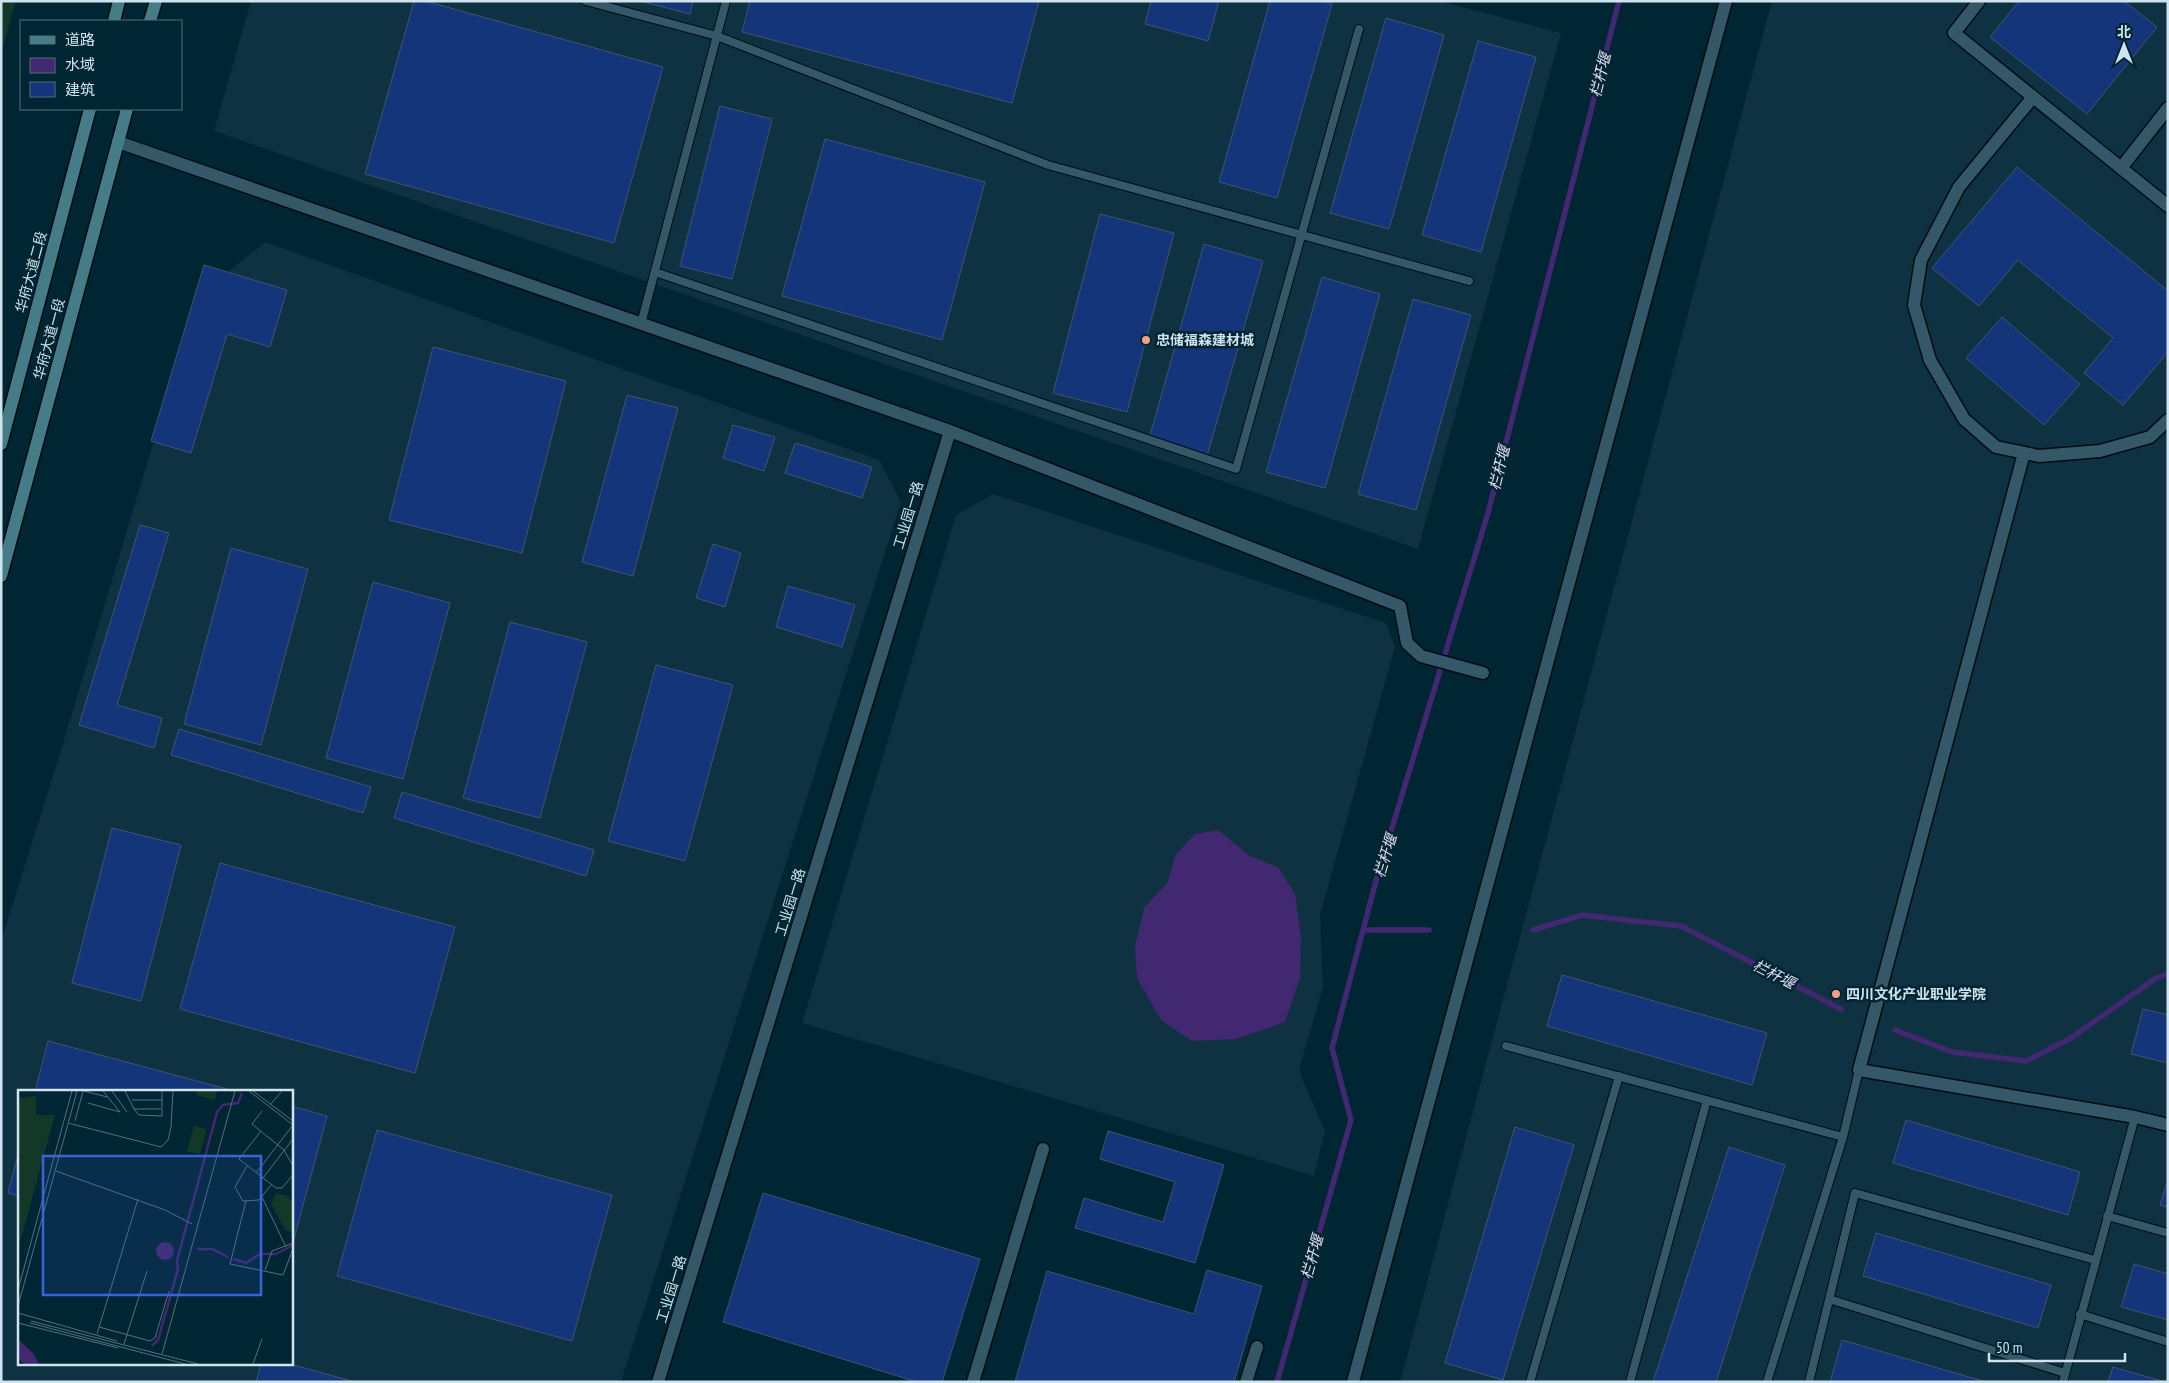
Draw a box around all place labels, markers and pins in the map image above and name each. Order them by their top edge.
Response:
place label: 忠储福森建材城 [1156,331,1254,349]
marker: 忠储福森建材城 [1140,334,1152,346]
place label: 四川文化产业职业学院 [1846,985,1986,1003]
marker: 四川文化产业职业学院 [1830,988,1842,1000]

